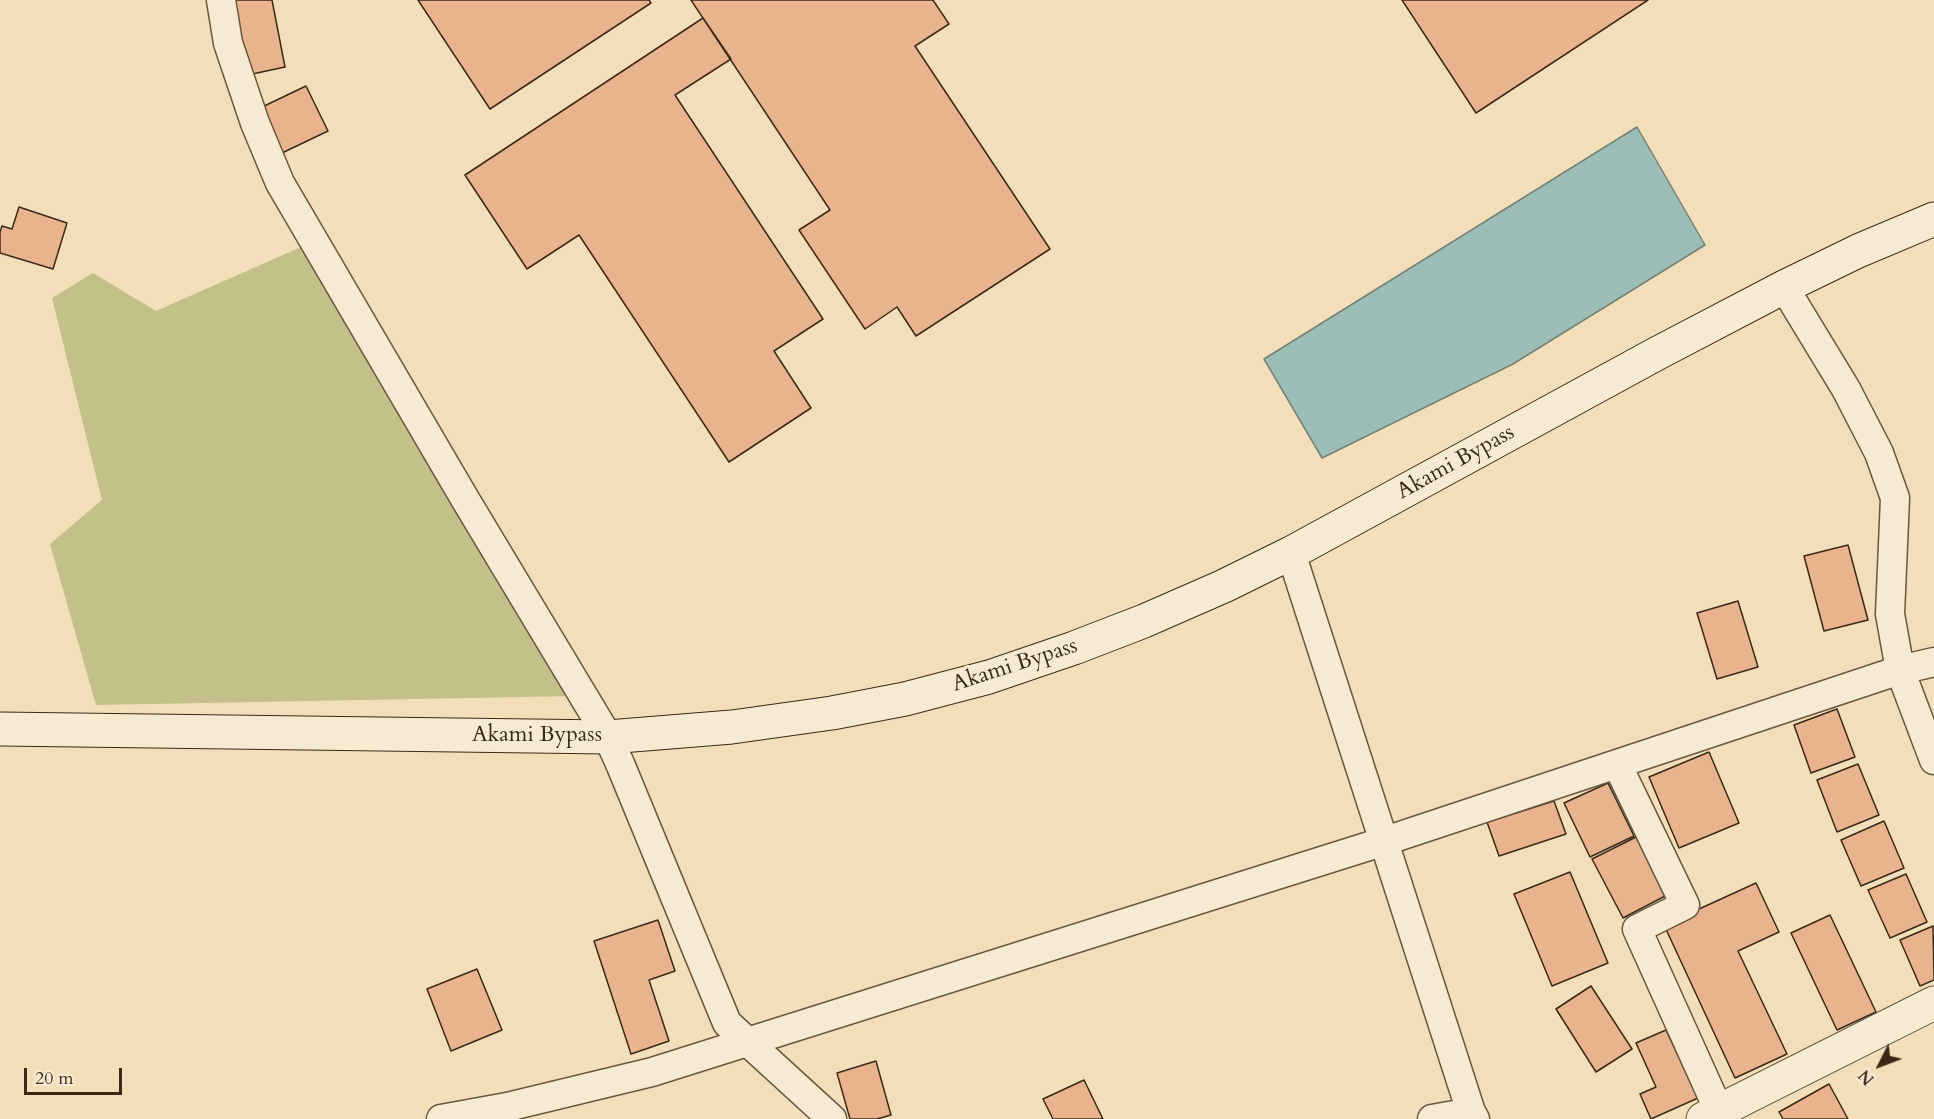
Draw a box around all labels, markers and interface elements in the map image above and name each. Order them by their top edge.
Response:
street label: Akami Bypass [1393,420,1519,506]
street label: Akami Bypass [949,633,1081,699]
street label: Akami Bypass [472,723,602,749]
north arrow [1850,1035,1910,1095]
scale bar [27,1056,124,1094]
text: N [1854,1065,1879,1090]
text: 20 m [35,1066,74,1091]

